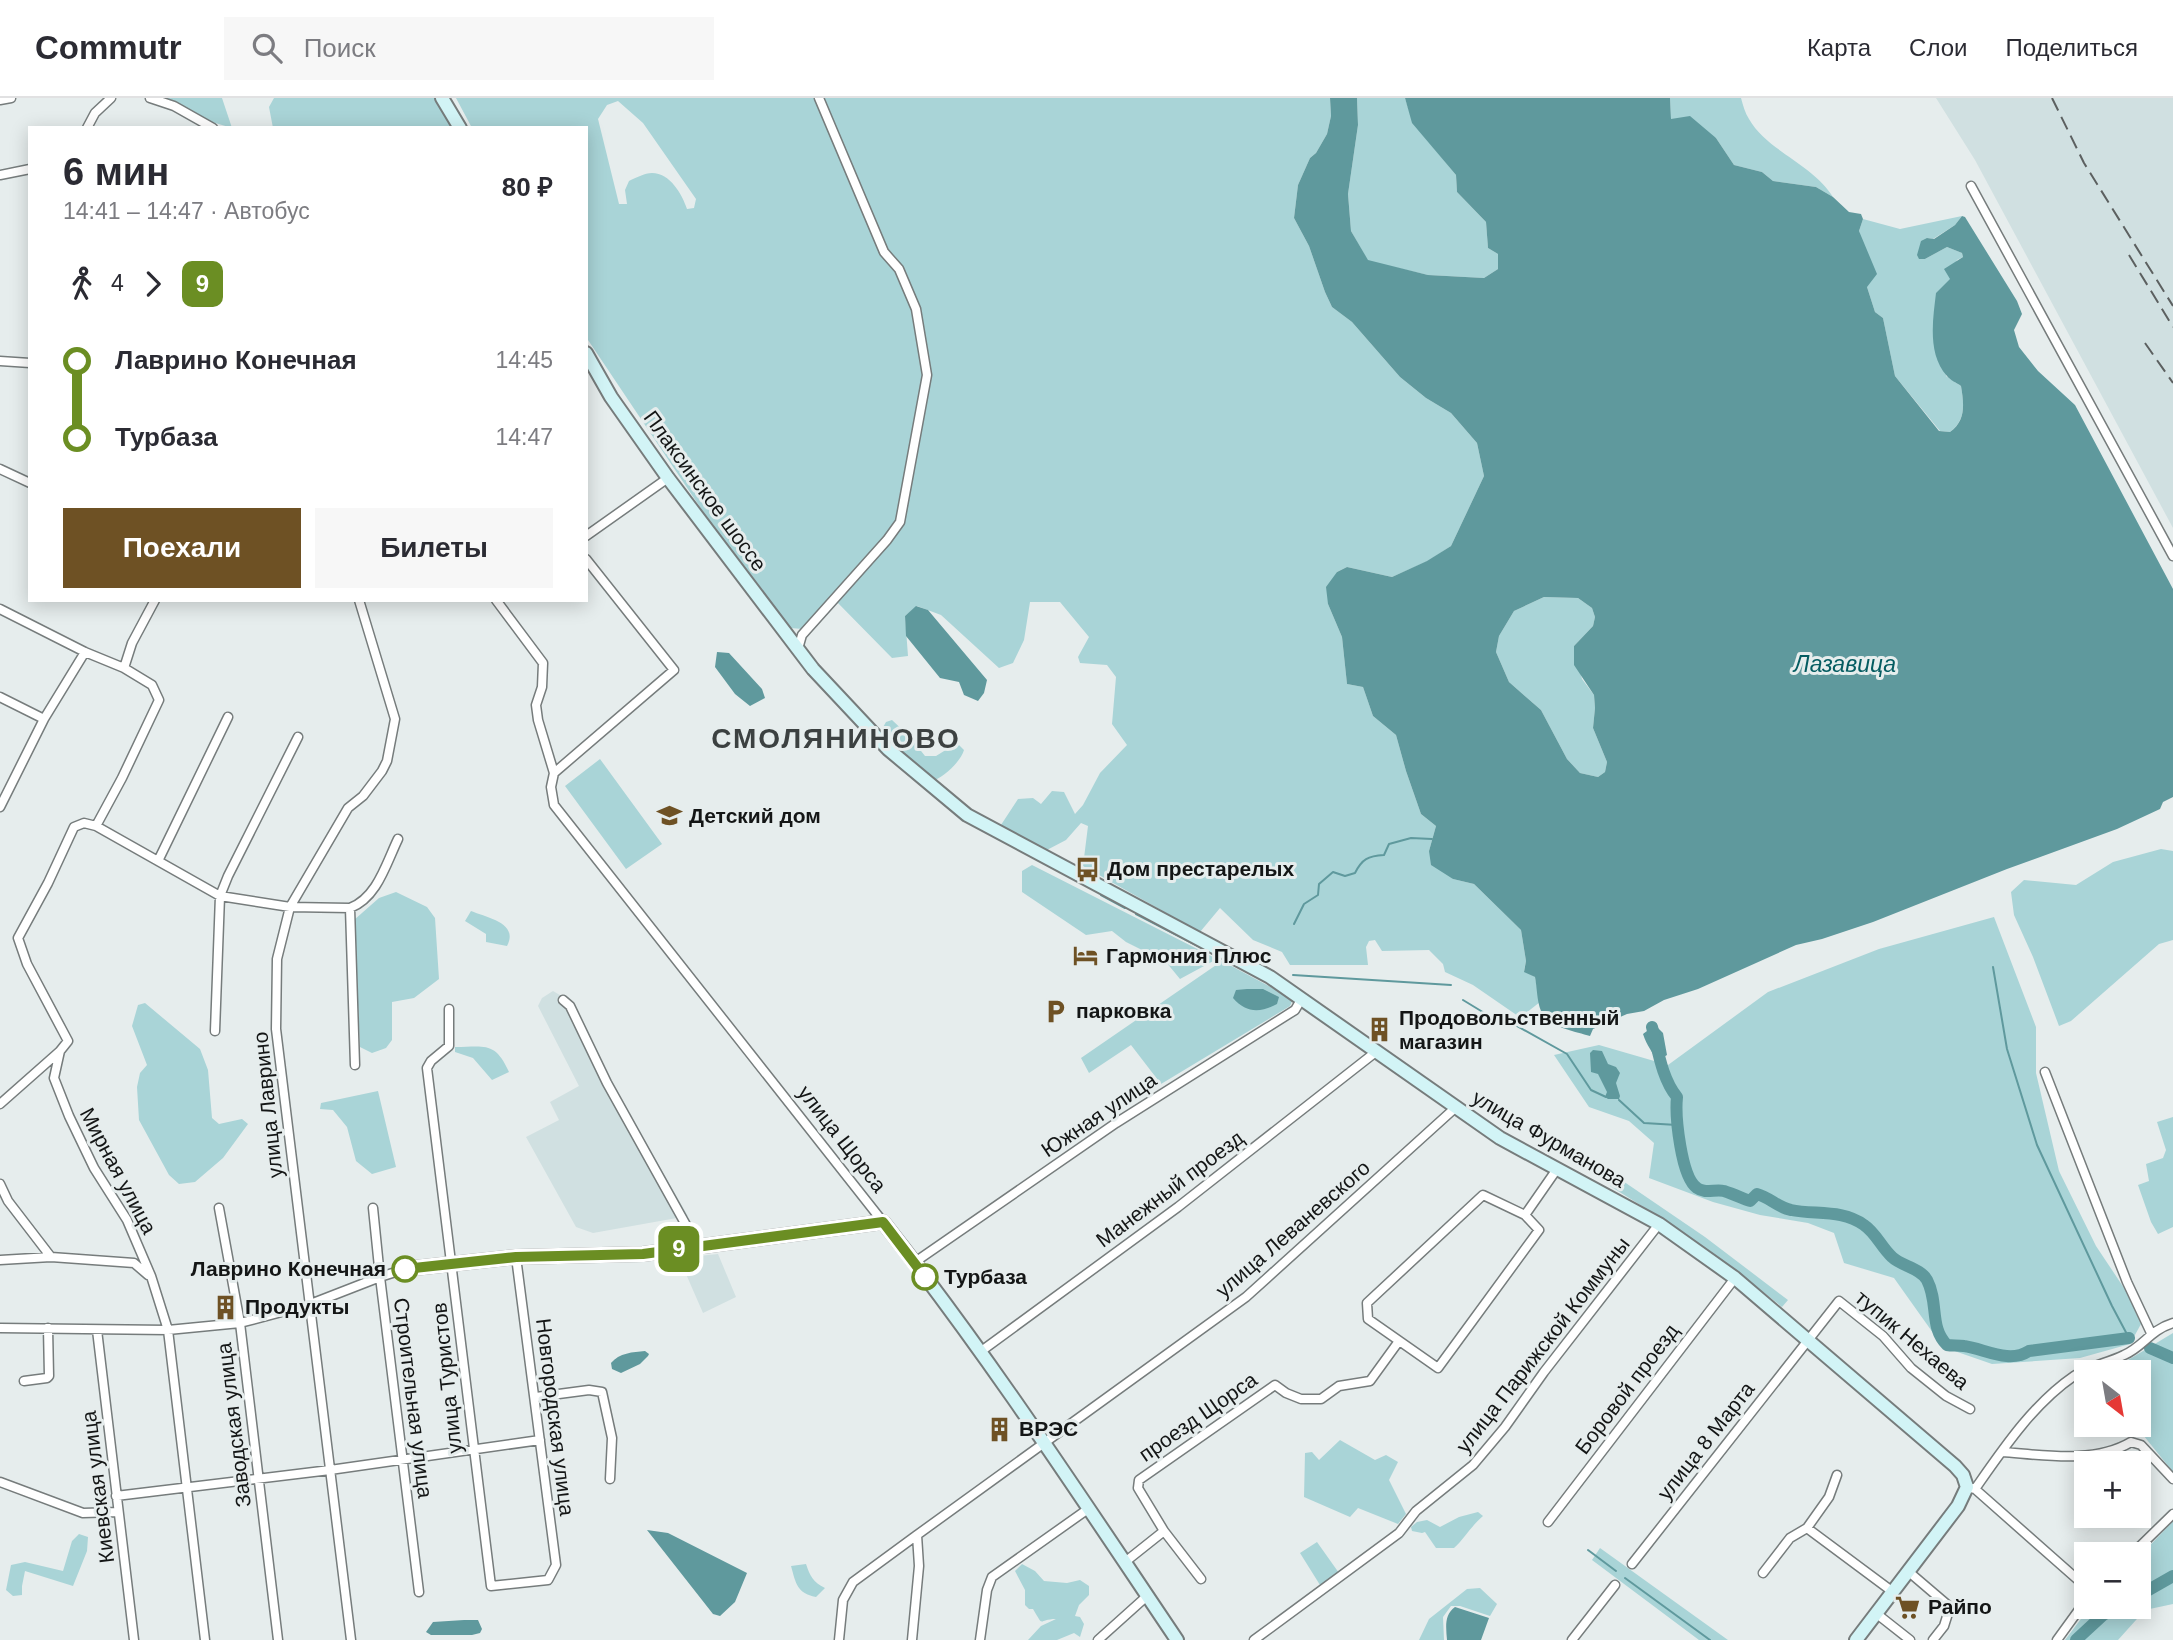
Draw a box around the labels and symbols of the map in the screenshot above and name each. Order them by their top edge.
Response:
street label: Плаксинское шоссе [639,406,771,575]
water label: Лазавица [1792,651,1896,677]
district label: СМОЛЯНИНОВО [711,723,961,754]
school or university icon: Детский дом [655,802,683,830]
place label: Детский дом [689,804,821,827]
bus stop icon: Дом престарелых [1073,855,1101,883]
place label: Дом престарелых [1107,857,1294,880]
hotel icon: Гармония Плюс [1072,942,1100,970]
place label: Гармония Плюс [1106,944,1272,967]
parking icon: парковка [1042,997,1070,1025]
place label: парковка [1076,999,1172,1022]
place label: Продовольственный магазин [1399,1006,1619,1053]
building icon: Продовольственный магазин [1365,1016,1393,1044]
street label: улица Лаврино [248,1031,287,1179]
street label: Южная улица [1037,1068,1161,1161]
street label: улица Щорса [794,1081,891,1197]
street label: улица Фурманова [1468,1085,1630,1192]
street label: Мирная улица [76,1104,161,1238]
street label: Манежный проезд [1092,1126,1248,1251]
street label: улица Леваневского [1211,1156,1374,1302]
line badge: 9 [656,1226,702,1272]
street label: улица Парижской Коммуны [1451,1232,1634,1457]
marker: Лаврино Конечная [392,1256,418,1282]
place label: Лаврино Конечная [191,1257,386,1280]
marker: Турбаза [912,1264,938,1290]
place label: Турбаза [944,1265,1027,1288]
street label: тупик Нехаева [1851,1285,1974,1394]
building icon: Продукты [211,1293,239,1321]
place label: Продукты [245,1295,349,1318]
street label: Строительная улица [390,1296,437,1500]
street label: улица Туристов [427,1301,466,1455]
street label: Новгородская улица [532,1317,579,1517]
street label: Боровой проезд [1570,1319,1683,1458]
street label: Заводская улица [212,1341,255,1509]
north arrow [2074,1360,2151,1437]
street label: проезд Щорса [1134,1367,1261,1466]
street label: улица 8 Марта [1653,1377,1759,1504]
street label: Киевская улица [77,1409,118,1565]
building icon: ВРЭС [985,1415,1013,1443]
place label: ВРЭС [1019,1417,1078,1440]
supermarket icon: Райпо [1894,1593,1922,1621]
place label: Райпо [1928,1595,1992,1618]

